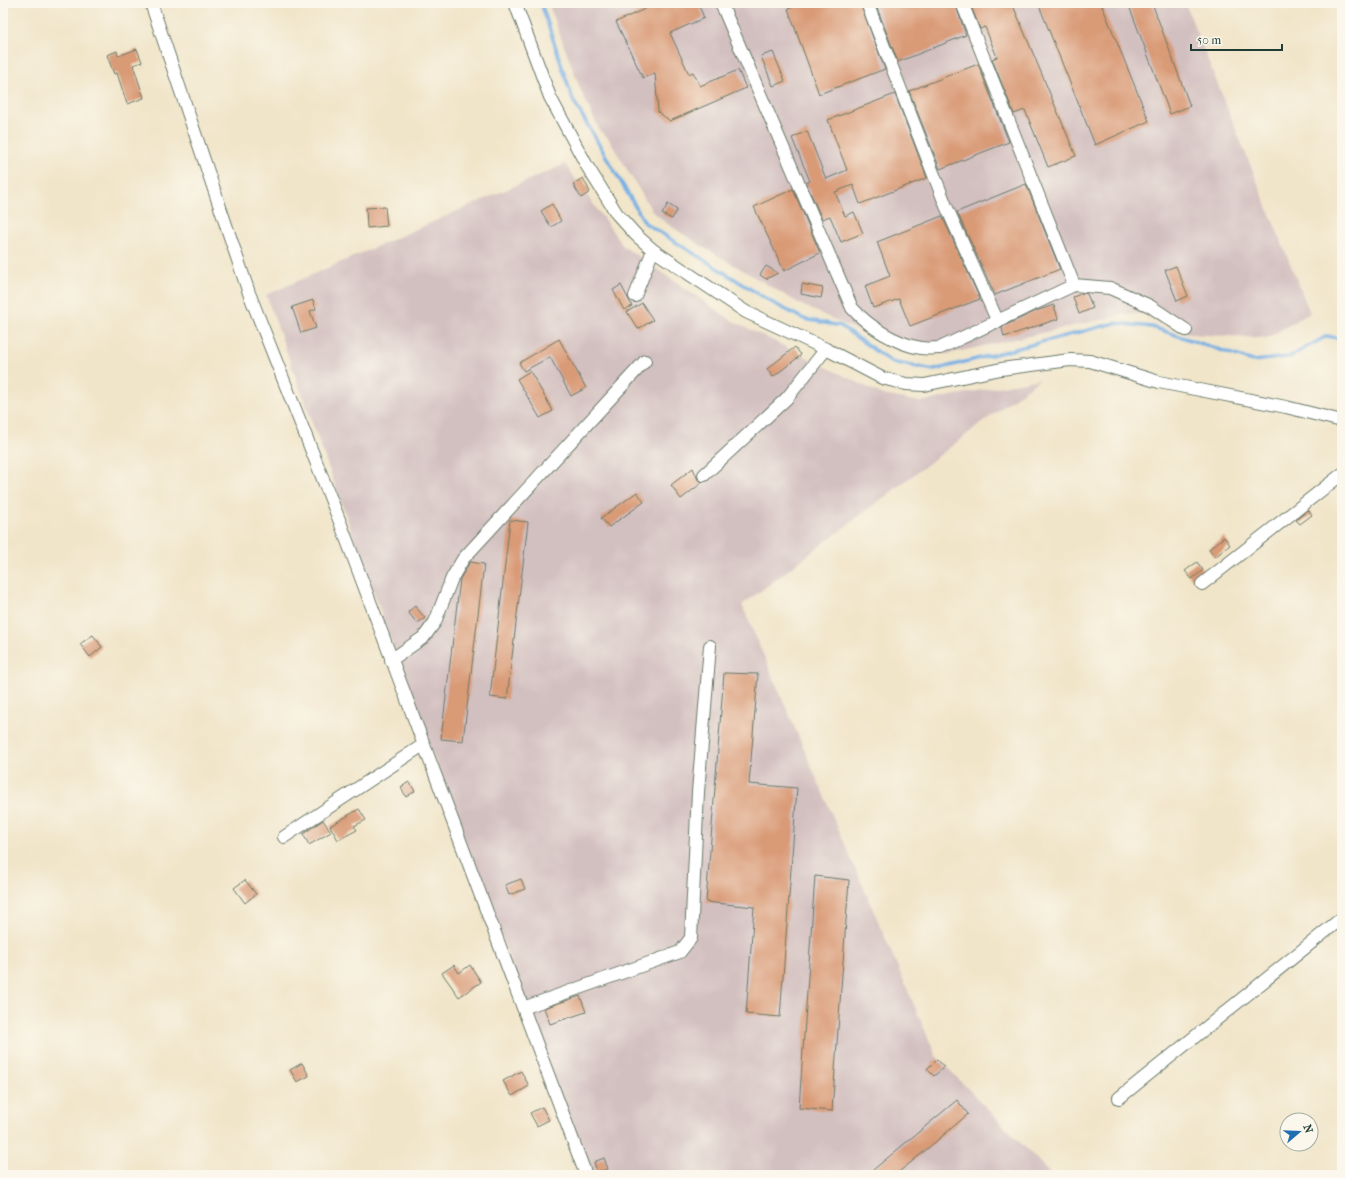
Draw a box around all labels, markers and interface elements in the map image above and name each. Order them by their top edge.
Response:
scale bar [1191,26,1282,52]
text: 50 m [1197,33,1221,47]
north arrow [1279,1112,1319,1152]
text: N [1300,1123,1316,1136]

